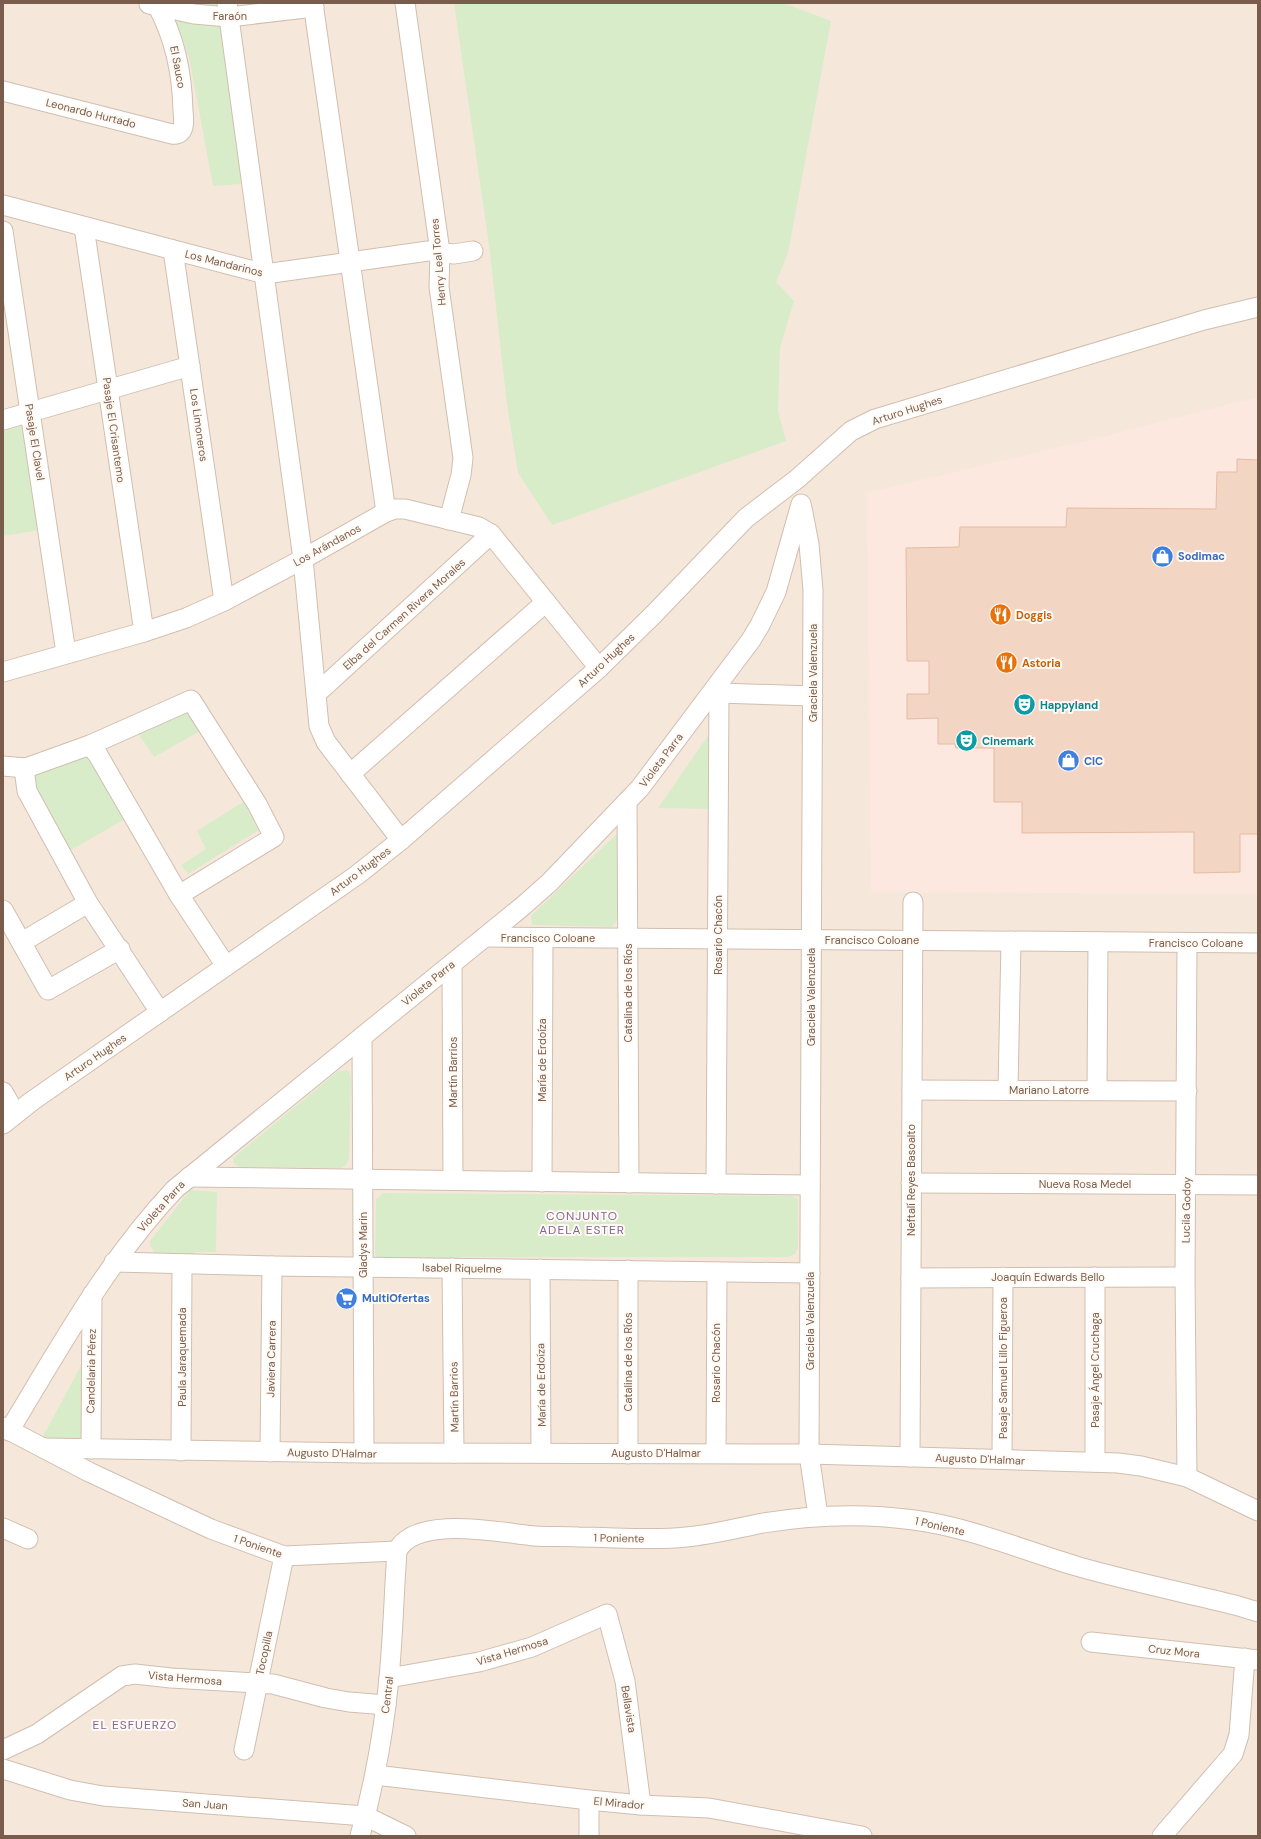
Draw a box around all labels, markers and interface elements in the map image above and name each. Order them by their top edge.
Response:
street label: Faraón [213,9,247,23]
street label: El Sauco [167,45,189,89]
street label: Leonardo Hurtado [44,95,138,131]
street label: Henry Leal Torres [427,218,449,306]
street label: Los Mandarinos [183,247,265,279]
street label: Pasaje El Crisantemo [100,376,128,484]
street label: Los Limoneros [187,388,211,462]
street label: Arturo Hughes [870,392,944,428]
street label: Pasaje El Clavel [22,403,48,481]
street label: Los Arándanos [291,521,363,569]
shop icon: Sodimac [1149,543,1175,569]
place label: Sodimac [1178,549,1225,563]
street label: Elba del Carmen Rivera Morales [340,555,468,673]
restaurant icon: Doggis [988,602,1014,628]
place label: Doggis [1016,608,1052,622]
street label: Graciela Valenzuela [806,624,820,722]
street label: Arturo Hughes [574,630,638,690]
restaurant icon: Astoria [994,650,1020,676]
place label: Astoria [1022,656,1061,670]
theatre icon: Happyland [1012,692,1038,718]
place label: Happyland [1040,698,1098,712]
theatre icon: Cinemark [953,728,979,754]
street label: Violeta Parra [636,730,686,790]
place label: Cinemark [982,734,1035,748]
shop icon: CIC [1055,748,1081,774]
place label: CIC [1084,754,1103,768]
street label: Arturo Hughes [327,843,393,899]
street label: Rosario Chacón [711,895,725,975]
street label: Francisco Coloane [501,931,595,945]
street label: Francisco Coloane [825,933,919,947]
street label: Francisco Coloane [1149,936,1243,950]
street label: Catalina de los Ríos [621,944,635,1042]
street label: Graciela Valenzuela [804,948,818,1046]
street label: Violeta Parra [399,957,457,1009]
street label: María de Erdoíza [535,1018,549,1102]
street label: Arturo Hughes [61,1030,129,1084]
street label: Martín Barrios [446,1037,460,1107]
street label: Mariano Latorre [1009,1083,1089,1097]
street label: Neftalí Reyes Basoalto [904,1124,918,1236]
street label: Violeta Parra [134,1177,188,1235]
street label: Nueva Rosa Medel [1039,1177,1131,1191]
street label: Lucila Godoy [1178,1177,1194,1243]
district label: CONJUNTO ADELA ESTER [539,1208,625,1238]
street label: Gladys Marin [356,1212,370,1278]
street label: Isabel Riquelme [422,1260,502,1276]
street label: Joaquín Edwards Bello [991,1270,1105,1284]
street label: Graciela Valenzuela [803,1272,817,1370]
supermarket icon: MultiOfertas [333,1285,359,1311]
place label: MultiOfertas [362,1291,430,1305]
street label: Pasaje Samuel Lillo Figueroa [996,1297,1010,1439]
street label: Paula Jaraquemada [175,1307,189,1407]
street label: Pasaje Ángel Cruchaga [1088,1312,1102,1428]
street label: Catalina de los Ríos [621,1313,635,1411]
street label: Javiera Carrera [263,1320,279,1398]
street label: Rosario Chacón [709,1323,723,1403]
street label: Candelaria Pérez [83,1328,99,1414]
street label: María de Erdoíza [533,1343,549,1427]
street label: Martín Barrios [446,1362,462,1432]
street label: Augusto D'Halmar [287,1445,377,1461]
street label: Augusto D'Halmar [611,1446,701,1460]
street label: Augusto D'Halmar [935,1450,1025,1468]
street label: 1 Poniente [914,1513,966,1539]
street label: 1 Poniente [232,1531,284,1561]
street label: 1 Poniente [593,1531,645,1545]
street label: Tocopilla [252,1630,276,1676]
street label: Vista Hermosa [475,1633,550,1669]
street label: Cruz Mora [1147,1641,1201,1661]
street label: Vista Hermosa [147,1668,223,1688]
street label: Central [378,1676,396,1714]
street label: Bellavista [618,1684,640,1734]
district label: EL ESFUERZO [93,1717,177,1733]
street label: El Mirador [593,1794,645,1812]
street label: San Juan [182,1795,228,1813]

